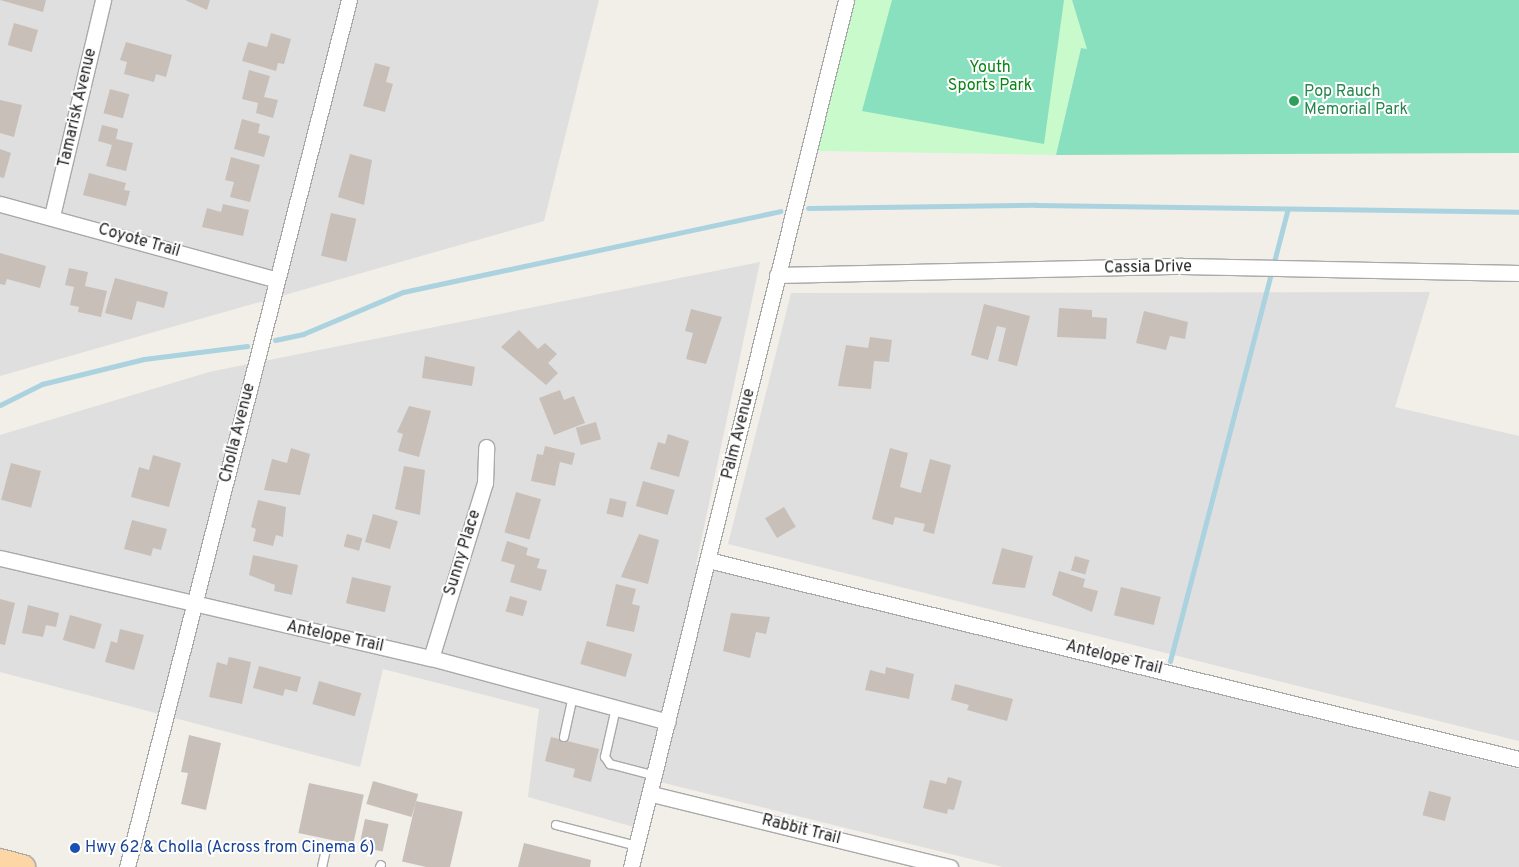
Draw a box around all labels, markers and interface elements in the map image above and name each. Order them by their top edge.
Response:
street label: Tamarisk Avenue [55,46,101,170]
park label: Youth Sports Park [948,58,1032,96]
place label: Pop Rauch Memorial Park [1304,82,1408,120]
marker: Pop Rauch Memorial Park [1288,95,1300,107]
street label: Coyote Trail [95,220,183,262]
street label: Cassia Drive [1104,258,1192,278]
street label: Cholla Avenue [216,381,260,485]
street label: Palm Avenue [718,386,760,482]
street label: Sunny Place [441,508,485,598]
street label: Antelope Trail [284,617,386,657]
street label: Antelope Trail [1063,637,1165,679]
street label: Rabbit Trail [759,811,843,849]
place label: Hwy 62 & Cholla (Across from Cinema 6) [85,838,375,858]
marker: Hwy 62 & Cholla (Across from Cinema 6) [69,842,81,854]

